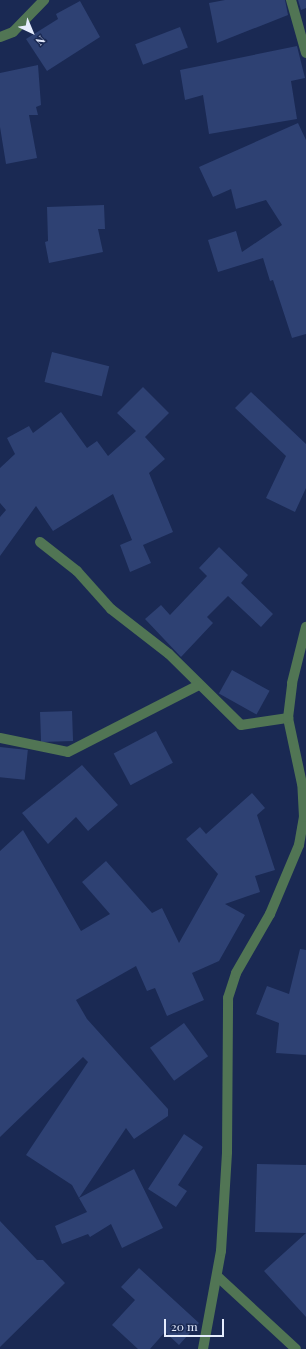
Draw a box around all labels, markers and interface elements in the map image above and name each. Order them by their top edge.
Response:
north arrow [12,12,52,52]
text: N [33,33,49,49]
scale bar [166,1311,226,1337]
text: 20 m [171,1318,198,1334]

